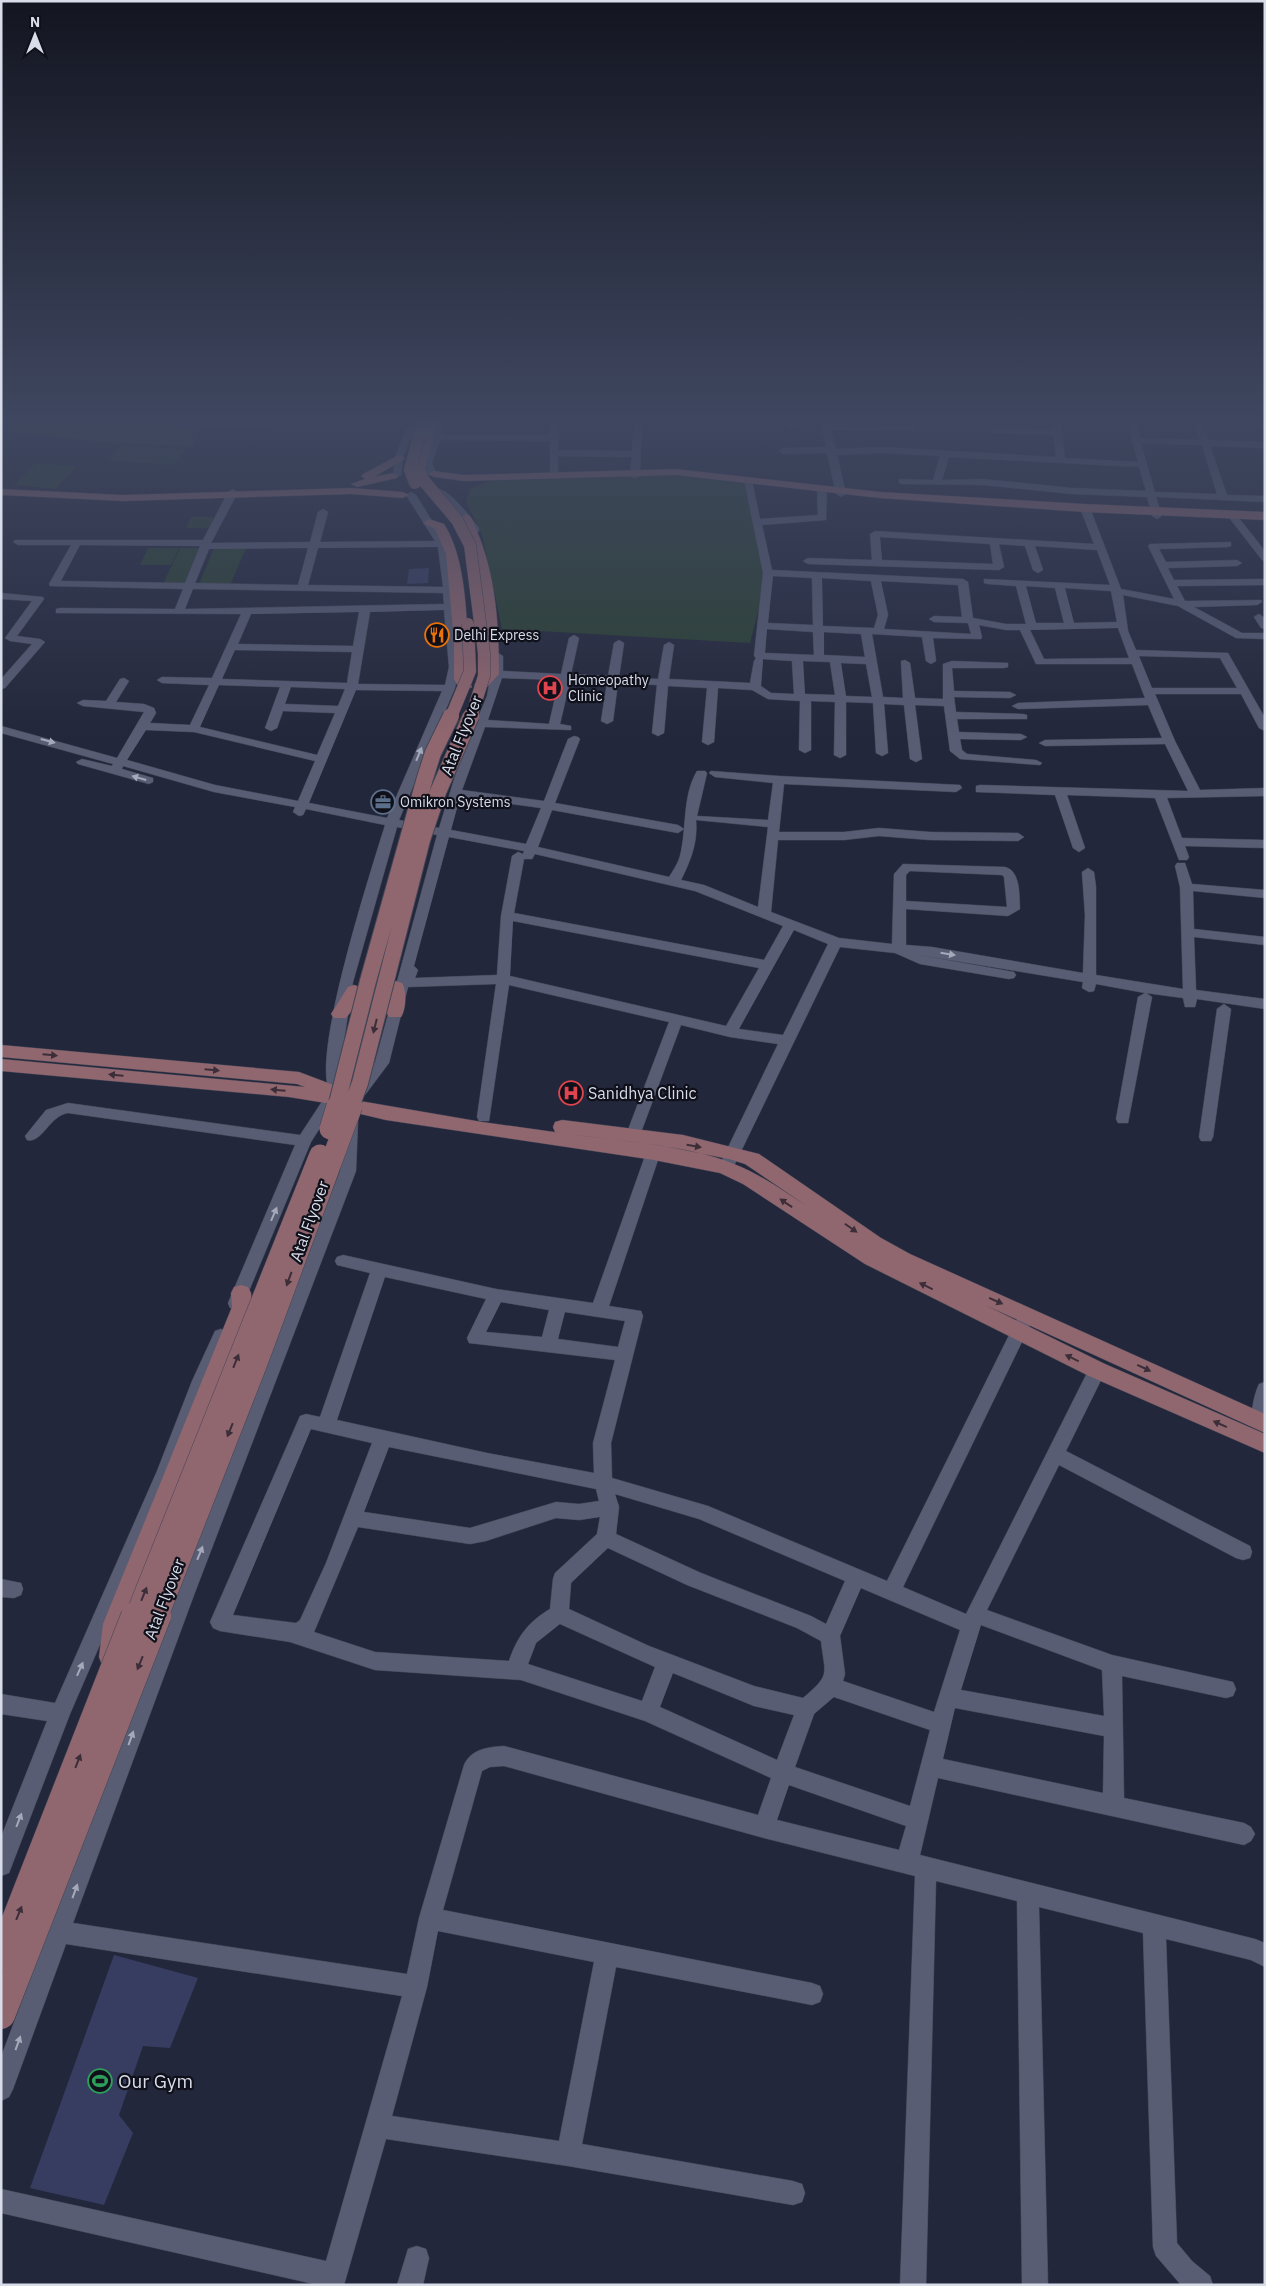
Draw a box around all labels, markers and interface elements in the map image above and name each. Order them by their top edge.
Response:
north arrow [10,10,60,60]
text: N [30,13,40,31]
restaurant icon: Delhi Express [424,622,450,648]
place label: Delhi Express [454,626,540,644]
place label: Homeopathy Clinic [568,671,649,705]
hospital icon: Homeopathy Clinic [537,675,563,701]
street label: Atal Flyover [436,692,486,778]
one-way arrow [41,738,56,746]
one-way arrow [416,747,424,761]
one-way arrow [132,773,147,781]
office icon: Omikron Systems [370,789,396,815]
place label: Omikron Systems [400,793,511,811]
one-way arrow [940,950,956,958]
one-way arrow [371,1018,379,1033]
one-way arrow [42,1052,58,1060]
one-way arrow [204,1067,220,1075]
one-way arrow [108,1071,124,1079]
hospital icon: Sanidhya Clinic [558,1080,584,1106]
place label: Sanidhya Clinic [588,1083,697,1103]
one-way arrow [270,1086,286,1094]
one-way arrow [687,1142,703,1150]
street label: Atal Flyover [285,1178,333,1264]
one-way arrow [780,1199,793,1208]
one-way arrow [270,1207,278,1221]
one-way arrow [845,1223,858,1233]
one-way arrow [285,1271,292,1286]
one-way arrow [919,1281,933,1289]
one-way arrow [989,1297,1003,1305]
one-way arrow [232,1353,240,1368]
one-way arrow [1065,1353,1079,1361]
one-way arrow [1137,1365,1151,1373]
one-way arrow [1213,1420,1227,1428]
one-way arrow [226,1423,234,1438]
one-way arrow [197,1546,204,1561]
street label: Atal Flyover [139,1556,189,1642]
one-way arrow [140,1586,148,1601]
one-way arrow [135,1656,143,1670]
one-way arrow [76,1662,84,1676]
one-way arrow [128,1731,135,1746]
one-way arrow [74,1753,82,1768]
one-way arrow [15,1812,23,1827]
one-way arrow [71,1883,79,1898]
one-way arrow [16,1906,24,1920]
one-way arrow [14,2035,22,2050]
sports icon: Our Gym [87,2068,113,2094]
place label: Our Gym [118,2069,193,2093]

